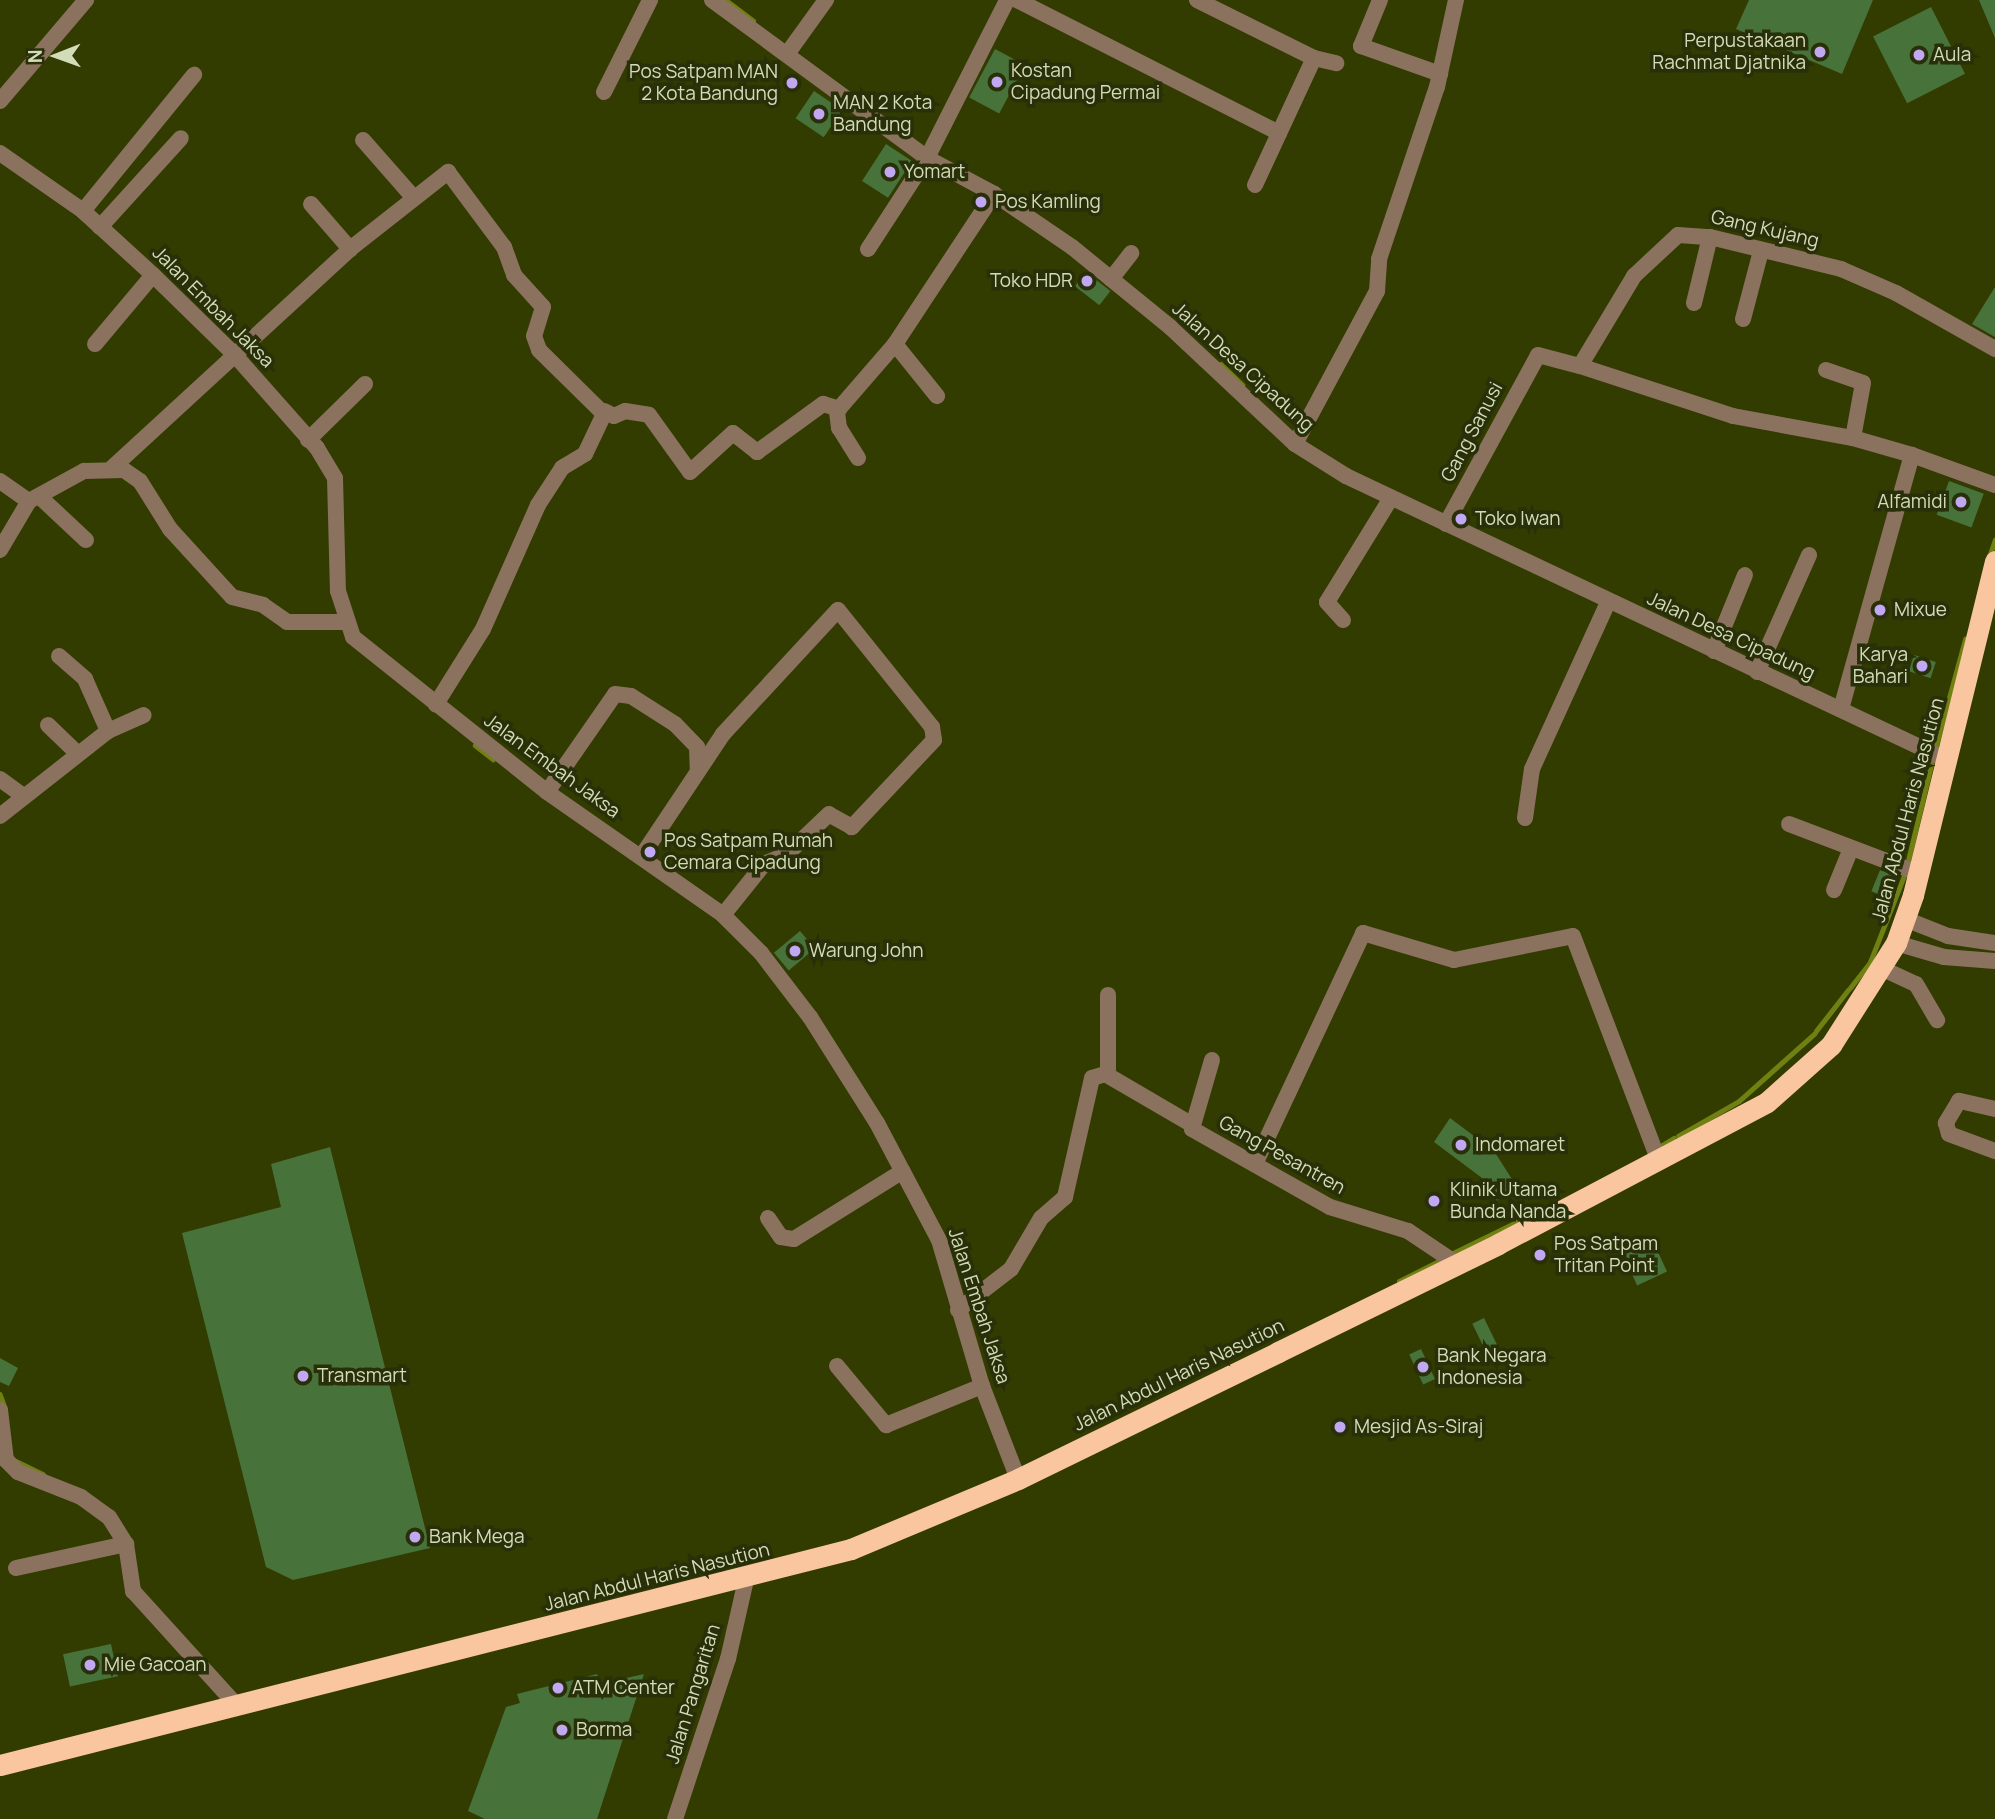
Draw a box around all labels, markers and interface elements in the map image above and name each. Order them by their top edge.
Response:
north arrow [21,21,91,91]
place label: Perpustakaan Rachmat Djatnika [1652,30,1806,74]
marker: Perpustakaan Rachmat Djatnika [1812,44,1828,60]
place label: Aula [1933,44,1971,66]
marker: Aula [1911,47,1927,63]
text: N [22,49,48,63]
place label: Kostan Cipadung Permai [1011,60,1160,104]
place label: Pos Satpam MAN 2 Kota Bandung [629,61,778,105]
marker: Kostan Cipadung Permai [989,74,1005,90]
marker: Pos Satpam MAN 2 Kota Bandung [784,75,800,91]
place label: MAN 2 Kota Bandung [833,92,932,136]
marker: MAN 2 Kota Bandung [811,106,827,122]
place label: Yomart [904,161,965,183]
marker: Yomart [882,164,898,180]
place label: Pos Kamling [995,191,1101,213]
marker: Pos Kamling [973,194,989,210]
street label: Gang Kujang [1709,206,1821,252]
street label: Jalan Embah Jaksa [148,242,278,372]
place label: Toko HDR [990,270,1073,292]
marker: Toko HDR [1079,273,1095,289]
street label: Jalan Desa Cipadung [1168,297,1318,437]
street label: Gang Sanusi [1436,378,1508,486]
place label: Alfamidi [1877,491,1947,513]
marker: Alfamidi [1953,494,1969,510]
place label: Toko Iwan [1475,508,1561,530]
marker: Toko Iwan [1453,511,1469,527]
street label: Jalan Desa Cipadung [1643,587,1819,685]
place label: Mixue [1894,599,1947,621]
marker: Mixue [1872,602,1888,618]
place label: Karya Bahari [1853,644,1908,688]
marker: Karya Bahari [1914,658,1930,674]
street label: Jalan Abdul Haris Nasution [1867,695,1949,925]
street label: Jalan Embah Jaksa [480,709,624,823]
place label: Pos Satpam Rumah Cemara Cipadung [664,830,833,874]
marker: Pos Satpam Rumah Cemara Cipadung [642,844,658,860]
place label: Warung John [809,940,924,962]
marker: Warung John [787,943,803,959]
street label: Gang Pesantren [1215,1111,1349,1199]
place label: Indomaret [1475,1134,1565,1156]
marker: Indomaret [1453,1137,1469,1153]
place label: Klinik Utama Bunda Nanda [1450,1179,1566,1223]
marker: Klinik Utama Bunda Nanda [1424,1191,1444,1211]
street label: Jalan Embah Jaksa [943,1225,1015,1387]
place label: Pos Satpam Tritan Point [1554,1233,1658,1277]
marker: Pos Satpam Tritan Point [1532,1247,1548,1263]
street label: Jalan Abdul Haris Nasution [1070,1314,1288,1436]
place label: Bank Negara Indonesia [1437,1345,1547,1389]
marker: Bank Negara Indonesia [1415,1359,1431,1375]
place label: Transmart [317,1365,407,1387]
marker: Transmart [295,1368,311,1384]
place label: Mesjid As-Siraj [1354,1416,1483,1438]
marker: Mesjid As-Siraj [1332,1419,1348,1435]
place label: Bank Mega [429,1526,525,1548]
marker: Bank Mega [407,1529,423,1545]
street label: Jalan Abdul Haris Nasution [542,1538,772,1616]
street label: Jalan Pangaritan [661,1621,725,1767]
place label: Mie Gacoan [104,1654,207,1676]
marker: Mie Gacoan [82,1657,98,1673]
place label: ATM Center [572,1677,675,1699]
marker: ATM Center [550,1680,566,1696]
place label: Borma [576,1719,632,1741]
marker: Borma [554,1722,570,1738]

